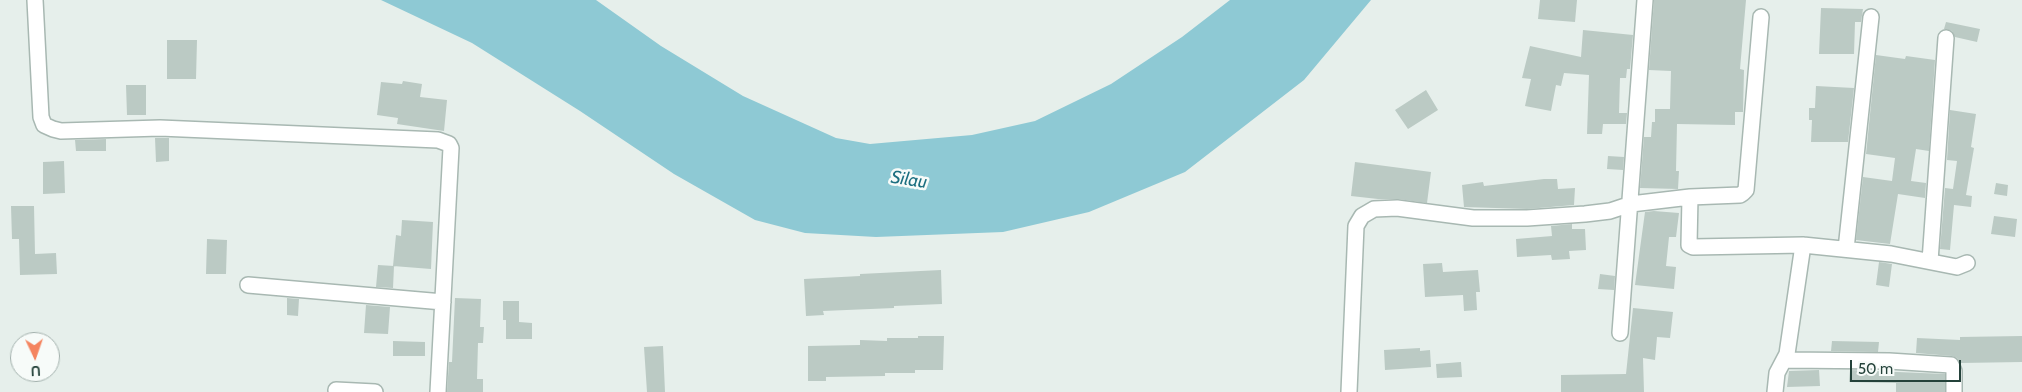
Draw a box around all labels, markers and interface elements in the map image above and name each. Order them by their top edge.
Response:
water label: Silau [889,166,929,194]
north arrow [10,332,60,382]
scale bar [1852,350,1963,382]
text: 50 m [1858,360,1893,378]
text: U [30,362,41,380]

